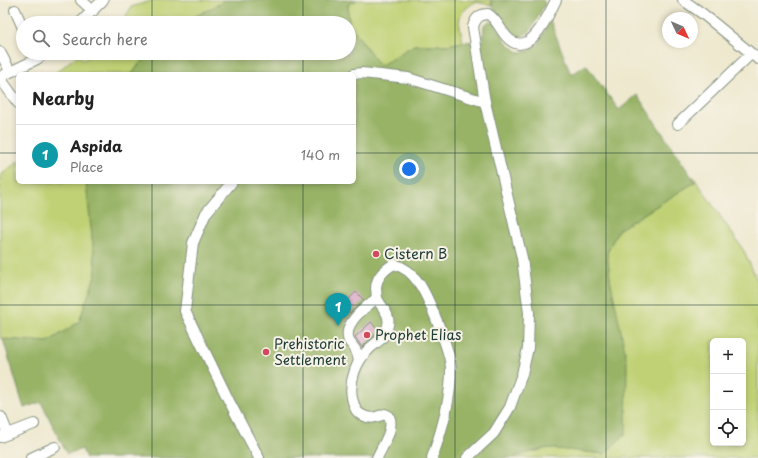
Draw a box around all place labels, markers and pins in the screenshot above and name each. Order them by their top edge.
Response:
place label: Cistern B [384,243,447,264]
marker: Cistern B [371,249,381,259]
pin: 1 [325,293,351,326]
place label: Prophet Elias [375,324,461,345]
marker: Prophet Elias [362,330,372,340]
place label: Prehistoric Settlement [274,333,347,370]
marker: Prehistoric Settlement [261,347,271,357]

